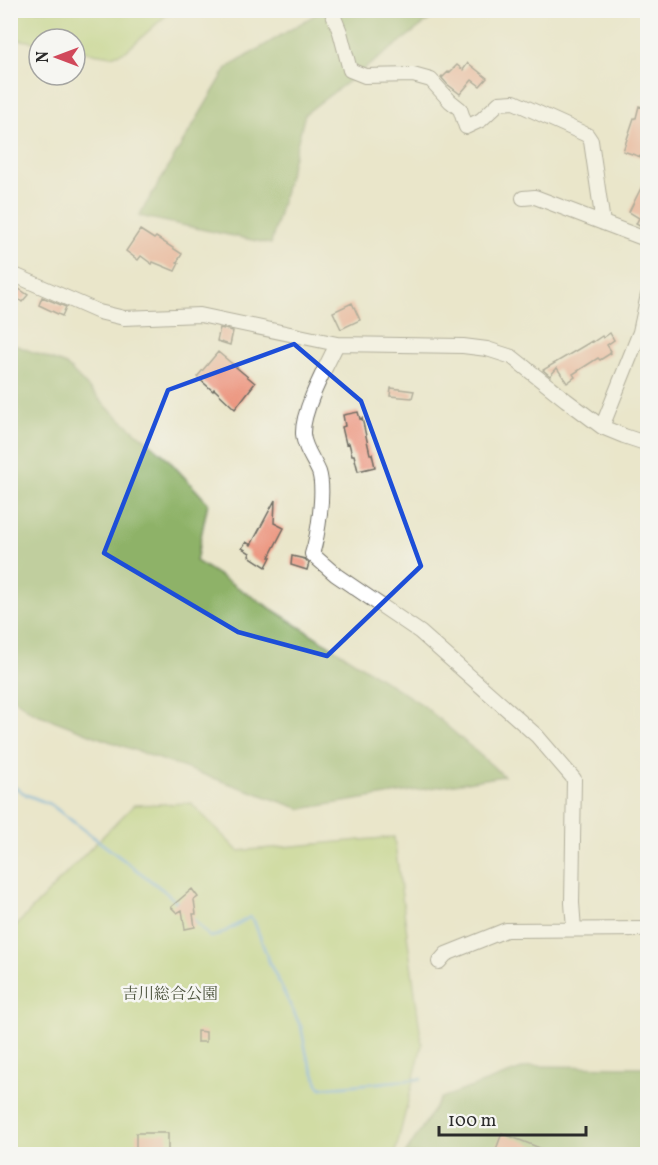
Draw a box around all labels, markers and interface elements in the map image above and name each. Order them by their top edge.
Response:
north arrow [27,27,87,87]
text: N [33,51,55,63]
park label: 吉川総合公園 [122,984,218,1006]
scale bar [439,1099,586,1137]
text: 100 m [448,1109,497,1134]

